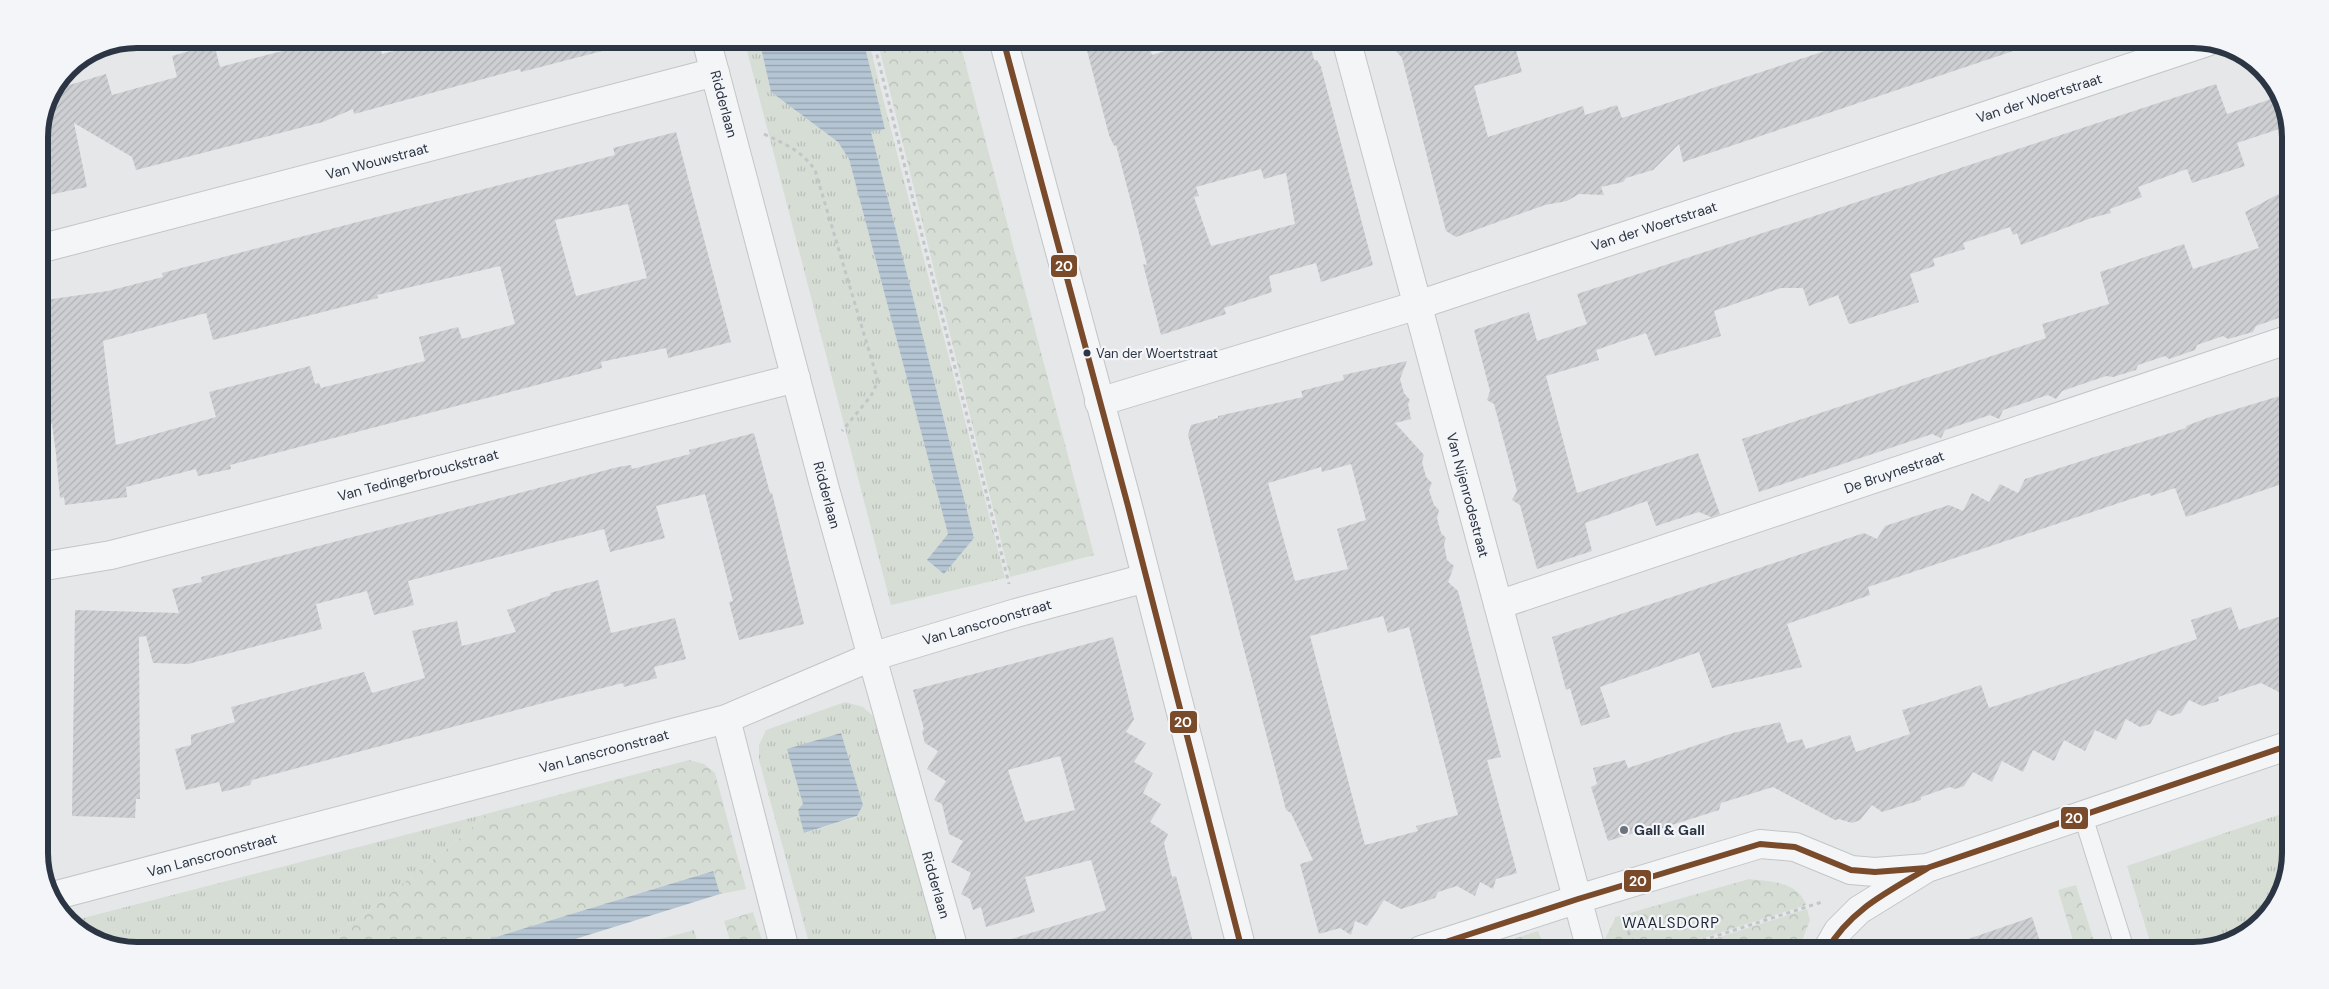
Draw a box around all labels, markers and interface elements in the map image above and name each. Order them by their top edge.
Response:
street label: Ridderlaan [706,68,742,140]
street label: Van der Woertstraat [1974,69,2104,127]
street label: Van Wouwstraat [324,139,430,183]
street label: Van der Woertstraat [1589,197,1719,255]
line badge: 20 [1050,254,1078,278]
text: 20 [1055,257,1073,275]
place label: Van der Woertstraat [1096,345,1218,362]
marker: Van der Woertstraat [1082,348,1092,358]
street label: Van Nijenrodestraat [1443,431,1493,559]
street label: Van Tedingerbrouckstraat [336,445,500,505]
street label: De Bruynestraat [1842,446,1946,498]
street label: Ridderlaan [809,459,845,531]
street label: Van Lanscroonstraat [920,595,1054,649]
line badge: 20 [1169,710,1198,734]
text: 20 [1174,713,1192,731]
street label: Van Lanscroonstraat [537,725,671,777]
line badge: 20 [2060,806,2089,830]
text: 20 [2065,809,2083,827]
place label: Gall & Gall [1634,821,1705,839]
marker: Gall & Gall [1618,824,1630,836]
street label: Van Lanscroonstraat [145,829,279,881]
street label: Ridderlaan [918,849,954,921]
line badge: 20 [1623,869,1652,893]
text: 20 [1629,872,1647,890]
district label: WAALSDORP [1622,913,1720,933]

